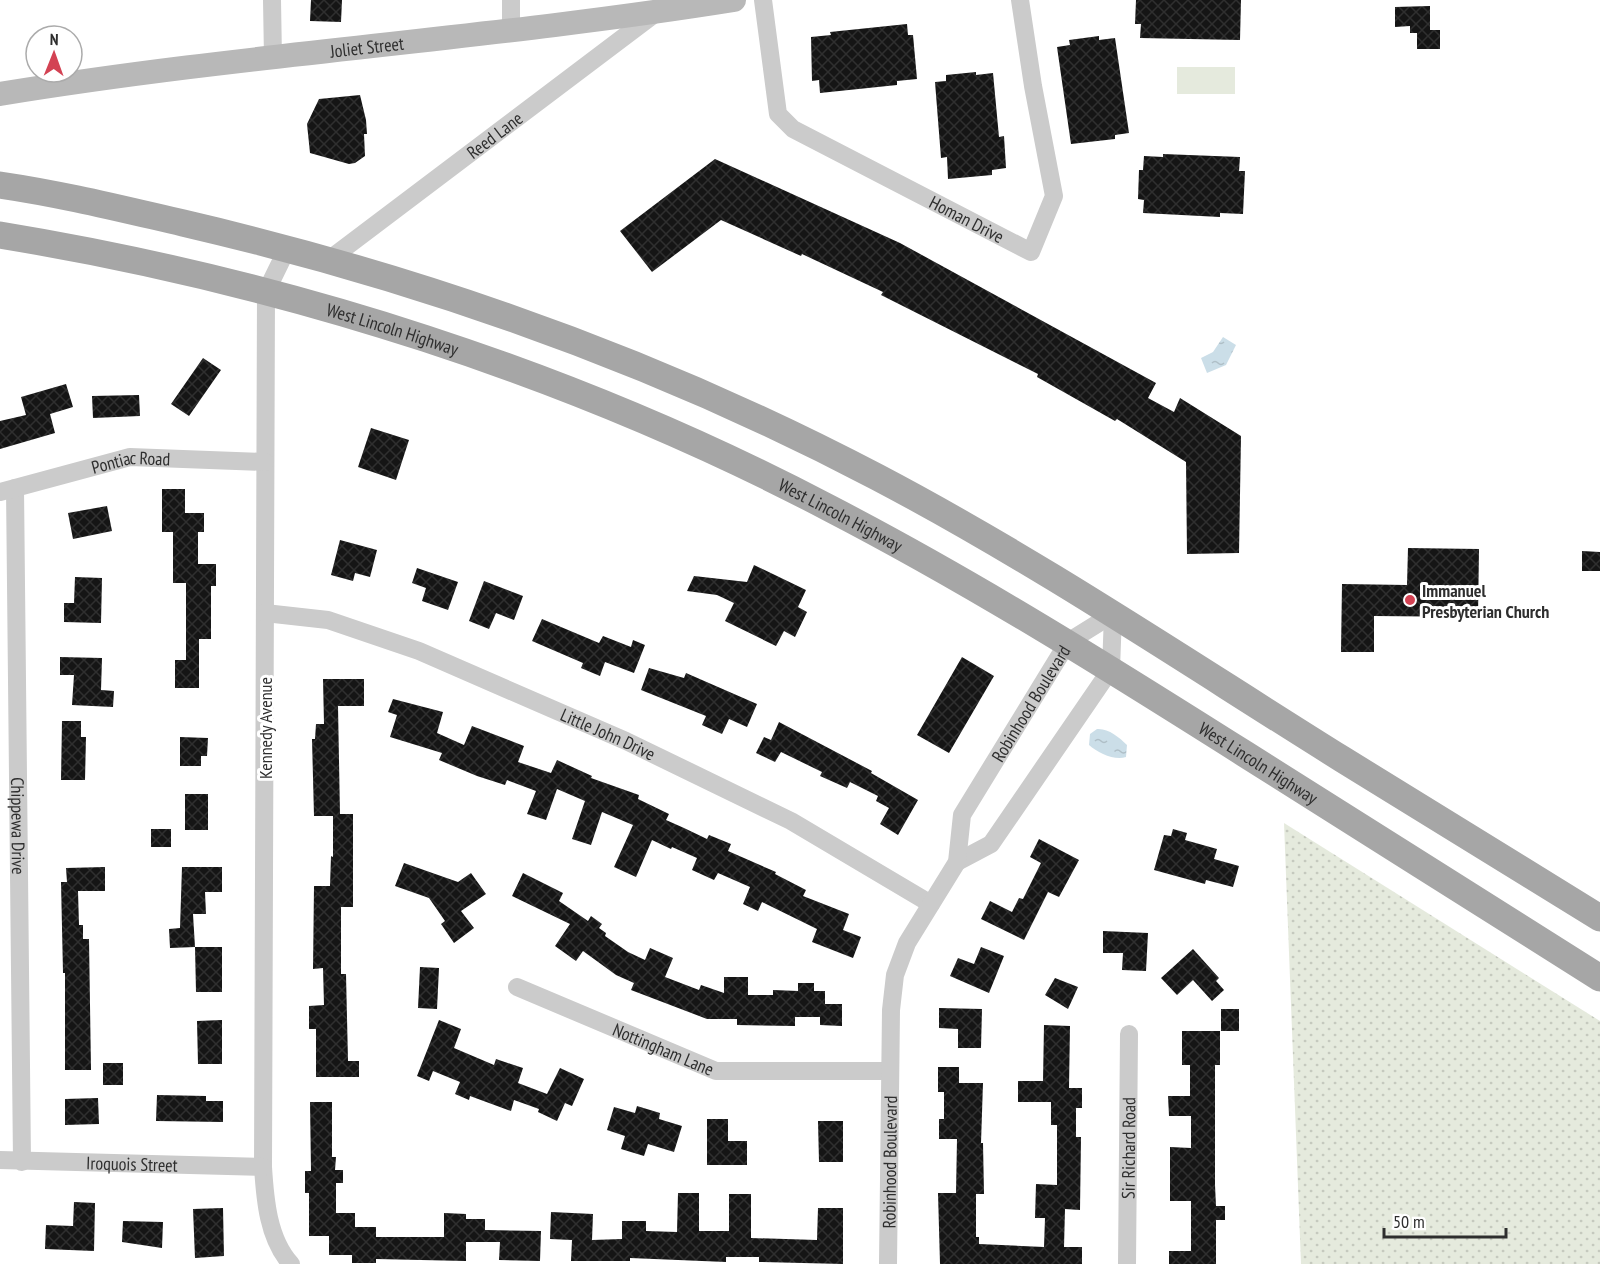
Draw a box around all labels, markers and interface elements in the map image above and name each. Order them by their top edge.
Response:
north arrow [24,24,84,84]
text: N [50,29,59,49]
street label: Joliet Street [328,31,405,62]
street label: Reed Lane [462,106,527,163]
street label: Homan Drive [926,190,1008,248]
street label: West Lincoln Highway [324,297,462,360]
street label: Pontiac Road [89,445,171,478]
street label: West Lincoln Highway [775,473,907,557]
place label: Immanuel Presbyterian Church [1422,579,1549,623]
marker: Immanuel Presbyterian Church [1403,593,1417,607]
street label: Robinhood Boulevard [986,641,1075,766]
street label: Kennedy Avenue [254,677,277,779]
street label: Little John Drive [557,703,659,765]
street label: West Lincoln Highway [1195,716,1323,809]
street label: Chippewa Drive [7,777,31,875]
street label: Nottingham Lane [610,1017,717,1080]
street label: Robinhood Boulevard [877,1095,901,1229]
street label: Sir Richard Road [1116,1097,1140,1199]
street label: Iroquois Street [86,1151,178,1176]
scale bar [1384,1201,1506,1239]
text: 50 m [1393,1210,1425,1233]

